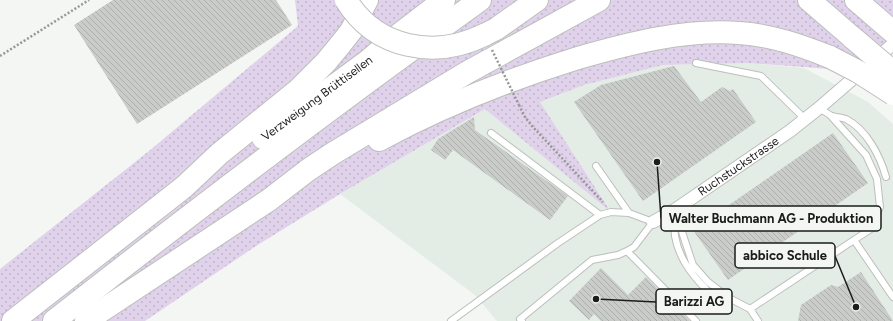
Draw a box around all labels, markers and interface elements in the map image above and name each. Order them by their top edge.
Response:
street label: Verzweigung Brüttisellen [259,53,375,144]
street label: Ruchstuckstrasse [695,134,782,199]
callout: Walter Buchmann AG - Produktion [661,206,881,231]
text: Walter Buchmann AG - Produktion [669,211,873,226]
callout: abbico Schule [735,243,835,268]
text: abbico Schule [743,248,827,263]
callout: Barizzi AG [656,289,732,314]
text: Barizzi AG [664,294,725,309]

